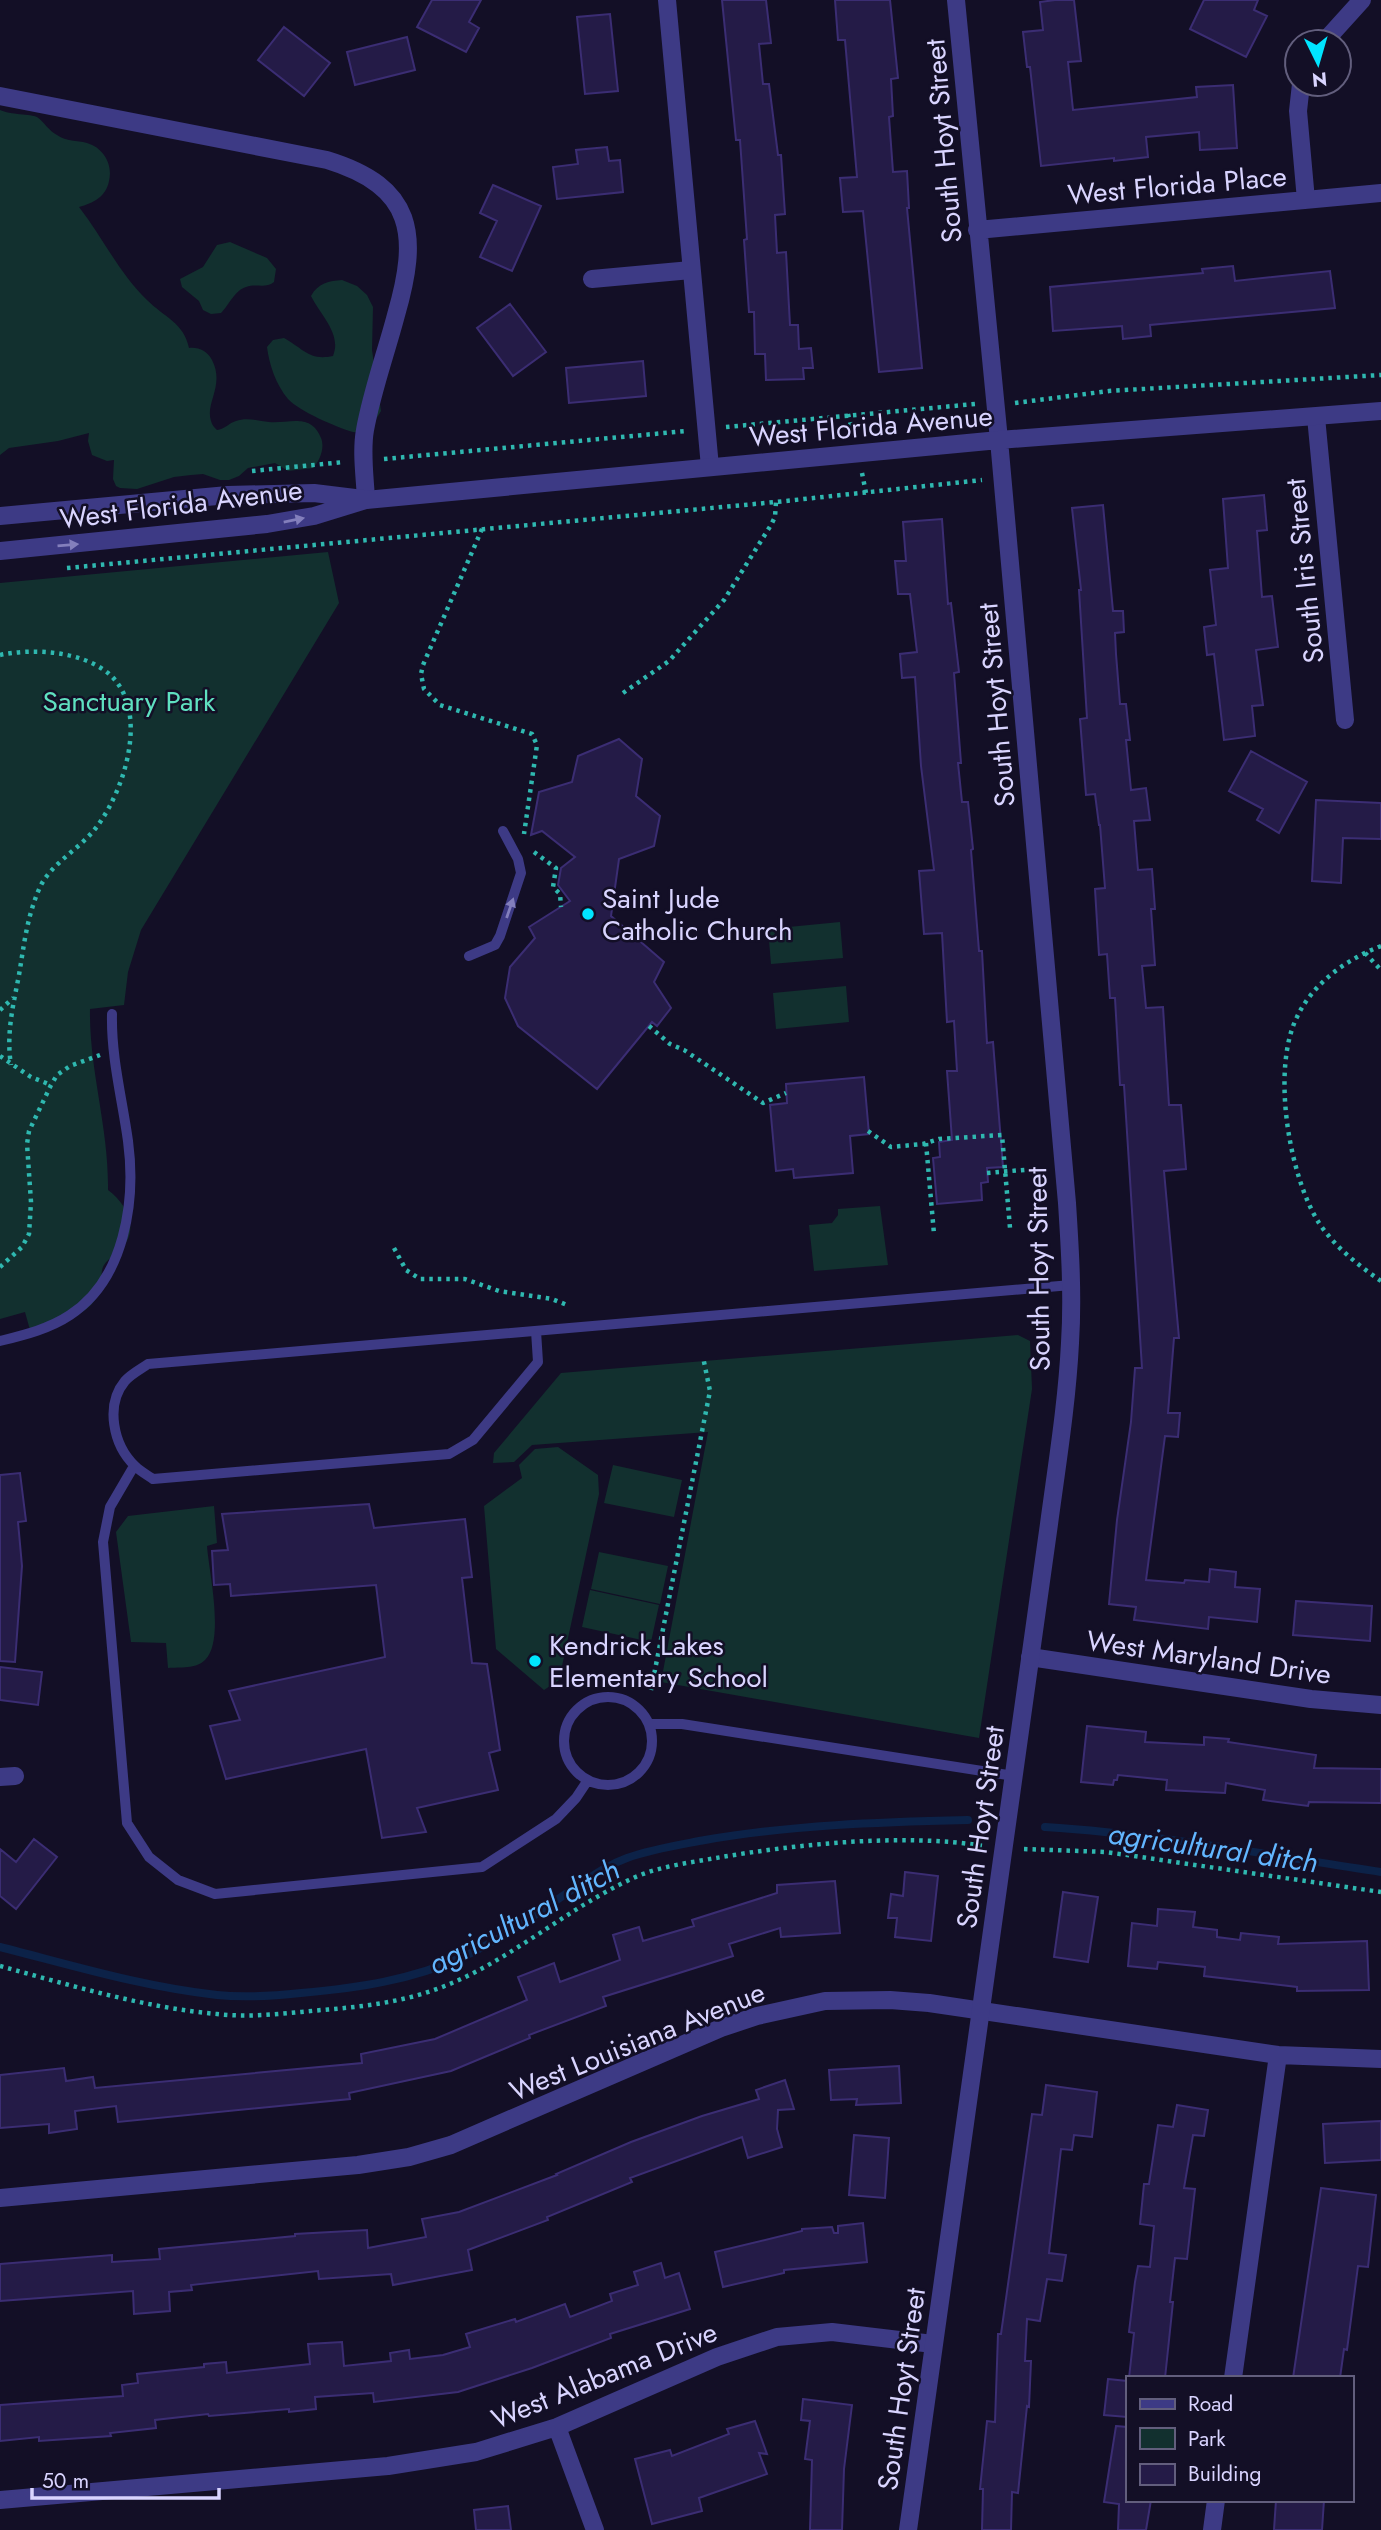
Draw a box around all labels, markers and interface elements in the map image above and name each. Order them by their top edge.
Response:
north arrow [1283,28,1353,98]
street label: South Hoyt Street [914,37,973,245]
text: N [1311,65,1328,94]
street label: West Florida Place [1066,155,1288,215]
street label: West Florida Avenue [748,395,994,458]
street label: West Florida Avenue [57,469,305,540]
street label: South Iris Street [1274,476,1335,665]
one-way arrow [283,514,305,525]
one-way arrow [57,539,79,550]
street label: South Hoyt Street [967,601,1026,809]
park label: Sanctuary Park [43,681,216,722]
place label: Saint Jude Catholic Church [602,878,793,951]
one-way arrow [505,898,516,919]
marker: Saint Jude Catholic Church [580,906,596,922]
street label: South Hoyt Street [1016,1166,1061,1371]
street label: West Maryland Drive [1084,1620,1334,1695]
place label: Kendrick Lakes Elementary School [549,1625,768,1698]
marker: Kendrick Lakes Elementary School [527,1653,543,1669]
street label: South Hoyt Street [946,1723,1015,1931]
water label: agricultural ditch [1105,1811,1321,1884]
water label: agricultural ditch [420,1848,627,1985]
street label: West Louisiana Avenue [503,1972,771,2111]
street label: South Hoyt Street [867,2285,936,2493]
street label: West Alabama Drive [485,2311,723,2439]
legend [1126,2376,1353,2502]
text: Road [1188,2389,1233,2419]
text: Park [1188,2424,1226,2454]
scale bar [32,2456,219,2500]
text: Building [1188,2459,1261,2489]
text: 50 m [42,2466,89,2496]

